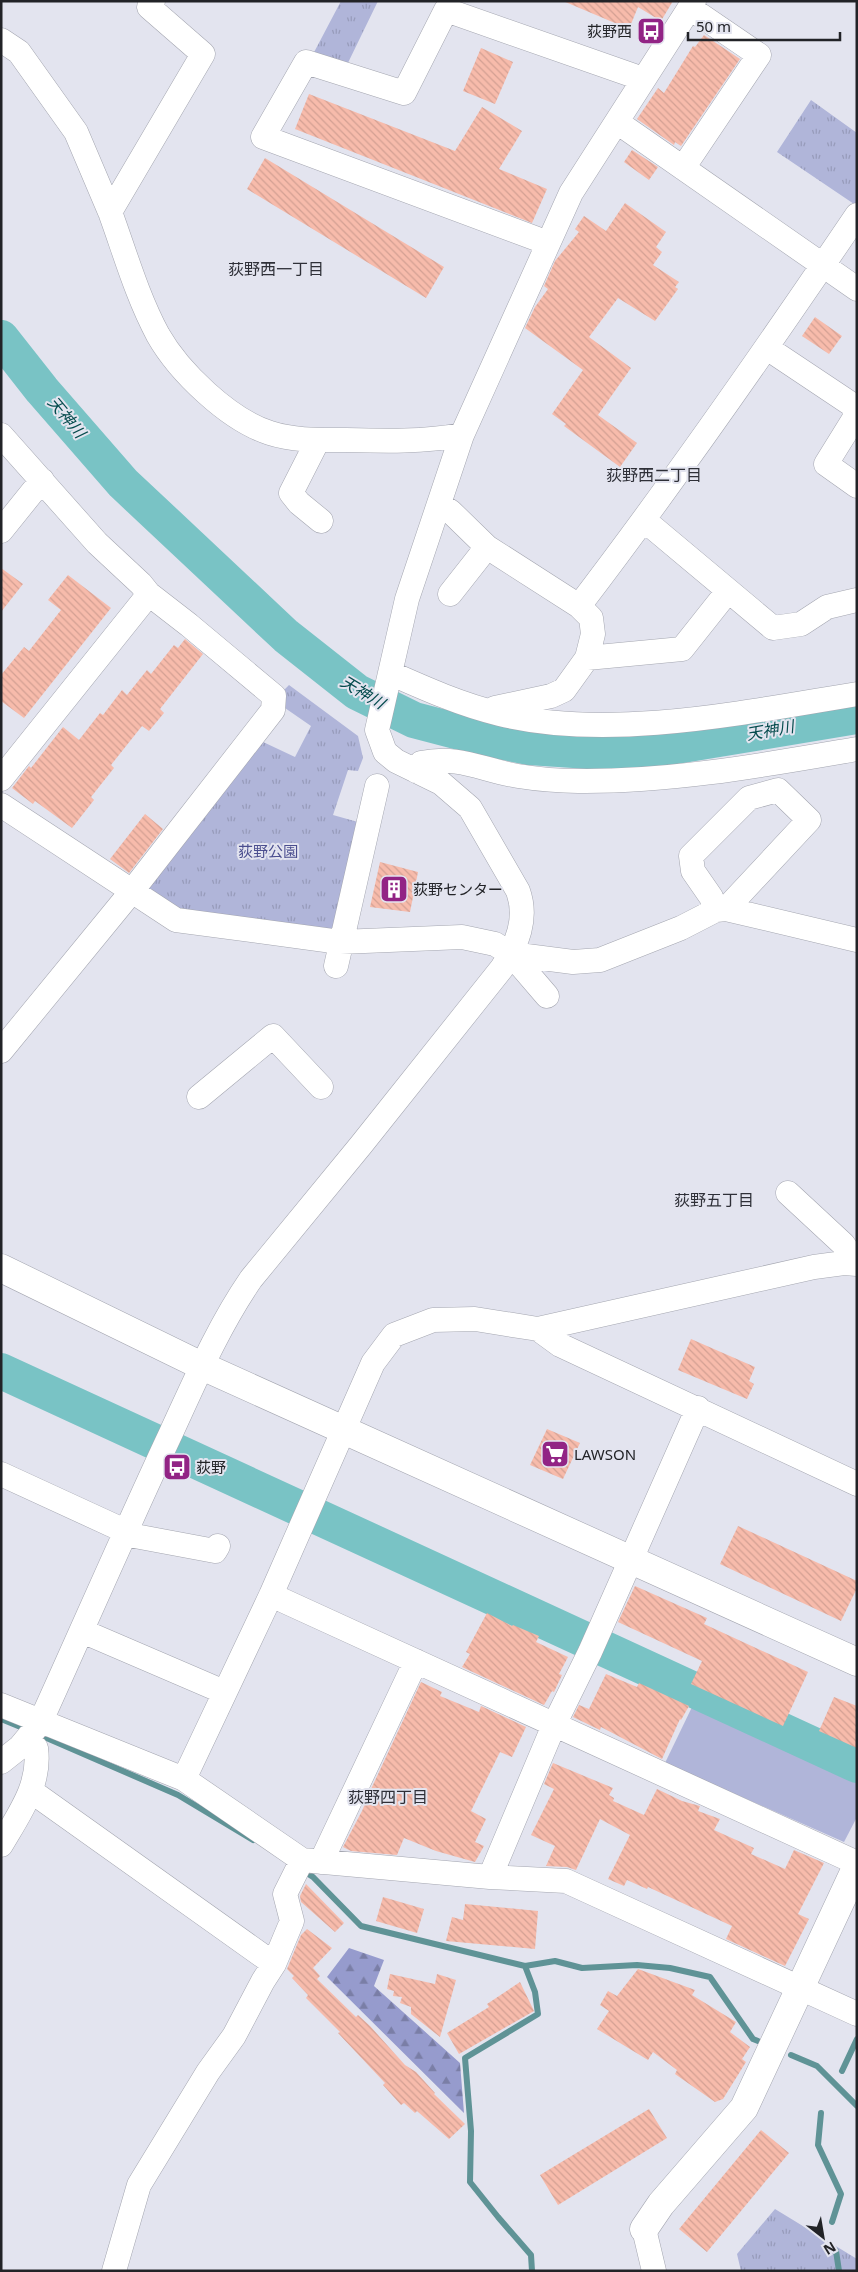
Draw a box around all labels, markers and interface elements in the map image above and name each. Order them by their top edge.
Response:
scale bar [688,10,840,42]
bus stop icon: 荻野西 [636,16,666,46]
text: 50 m [696,16,731,36]
place label: 荻野西 [587,21,632,41]
district label: 荻野西一丁目 [228,258,324,280]
water label: 天神川 [43,392,92,444]
district label: 荻野西二丁目 [606,464,702,486]
water label: 天神川 [337,670,391,715]
water label: 天神川 [744,715,798,745]
park label: 荻野公園 [238,841,298,861]
building icon: 荻野センター [379,874,409,904]
place label: 荻野センター [413,879,503,899]
district label: 荻野五丁目 [674,1189,754,1211]
supermarket icon: LAWSON [540,1439,570,1469]
place label: LAWSON [574,1444,636,1464]
bus stop icon: 荻野 [162,1452,192,1482]
place label: 荻野 [196,1457,226,1477]
district label: 荻野四丁目 [348,1786,428,1808]
north arrow [798,2212,848,2262]
text: N [820,2237,840,2260]

